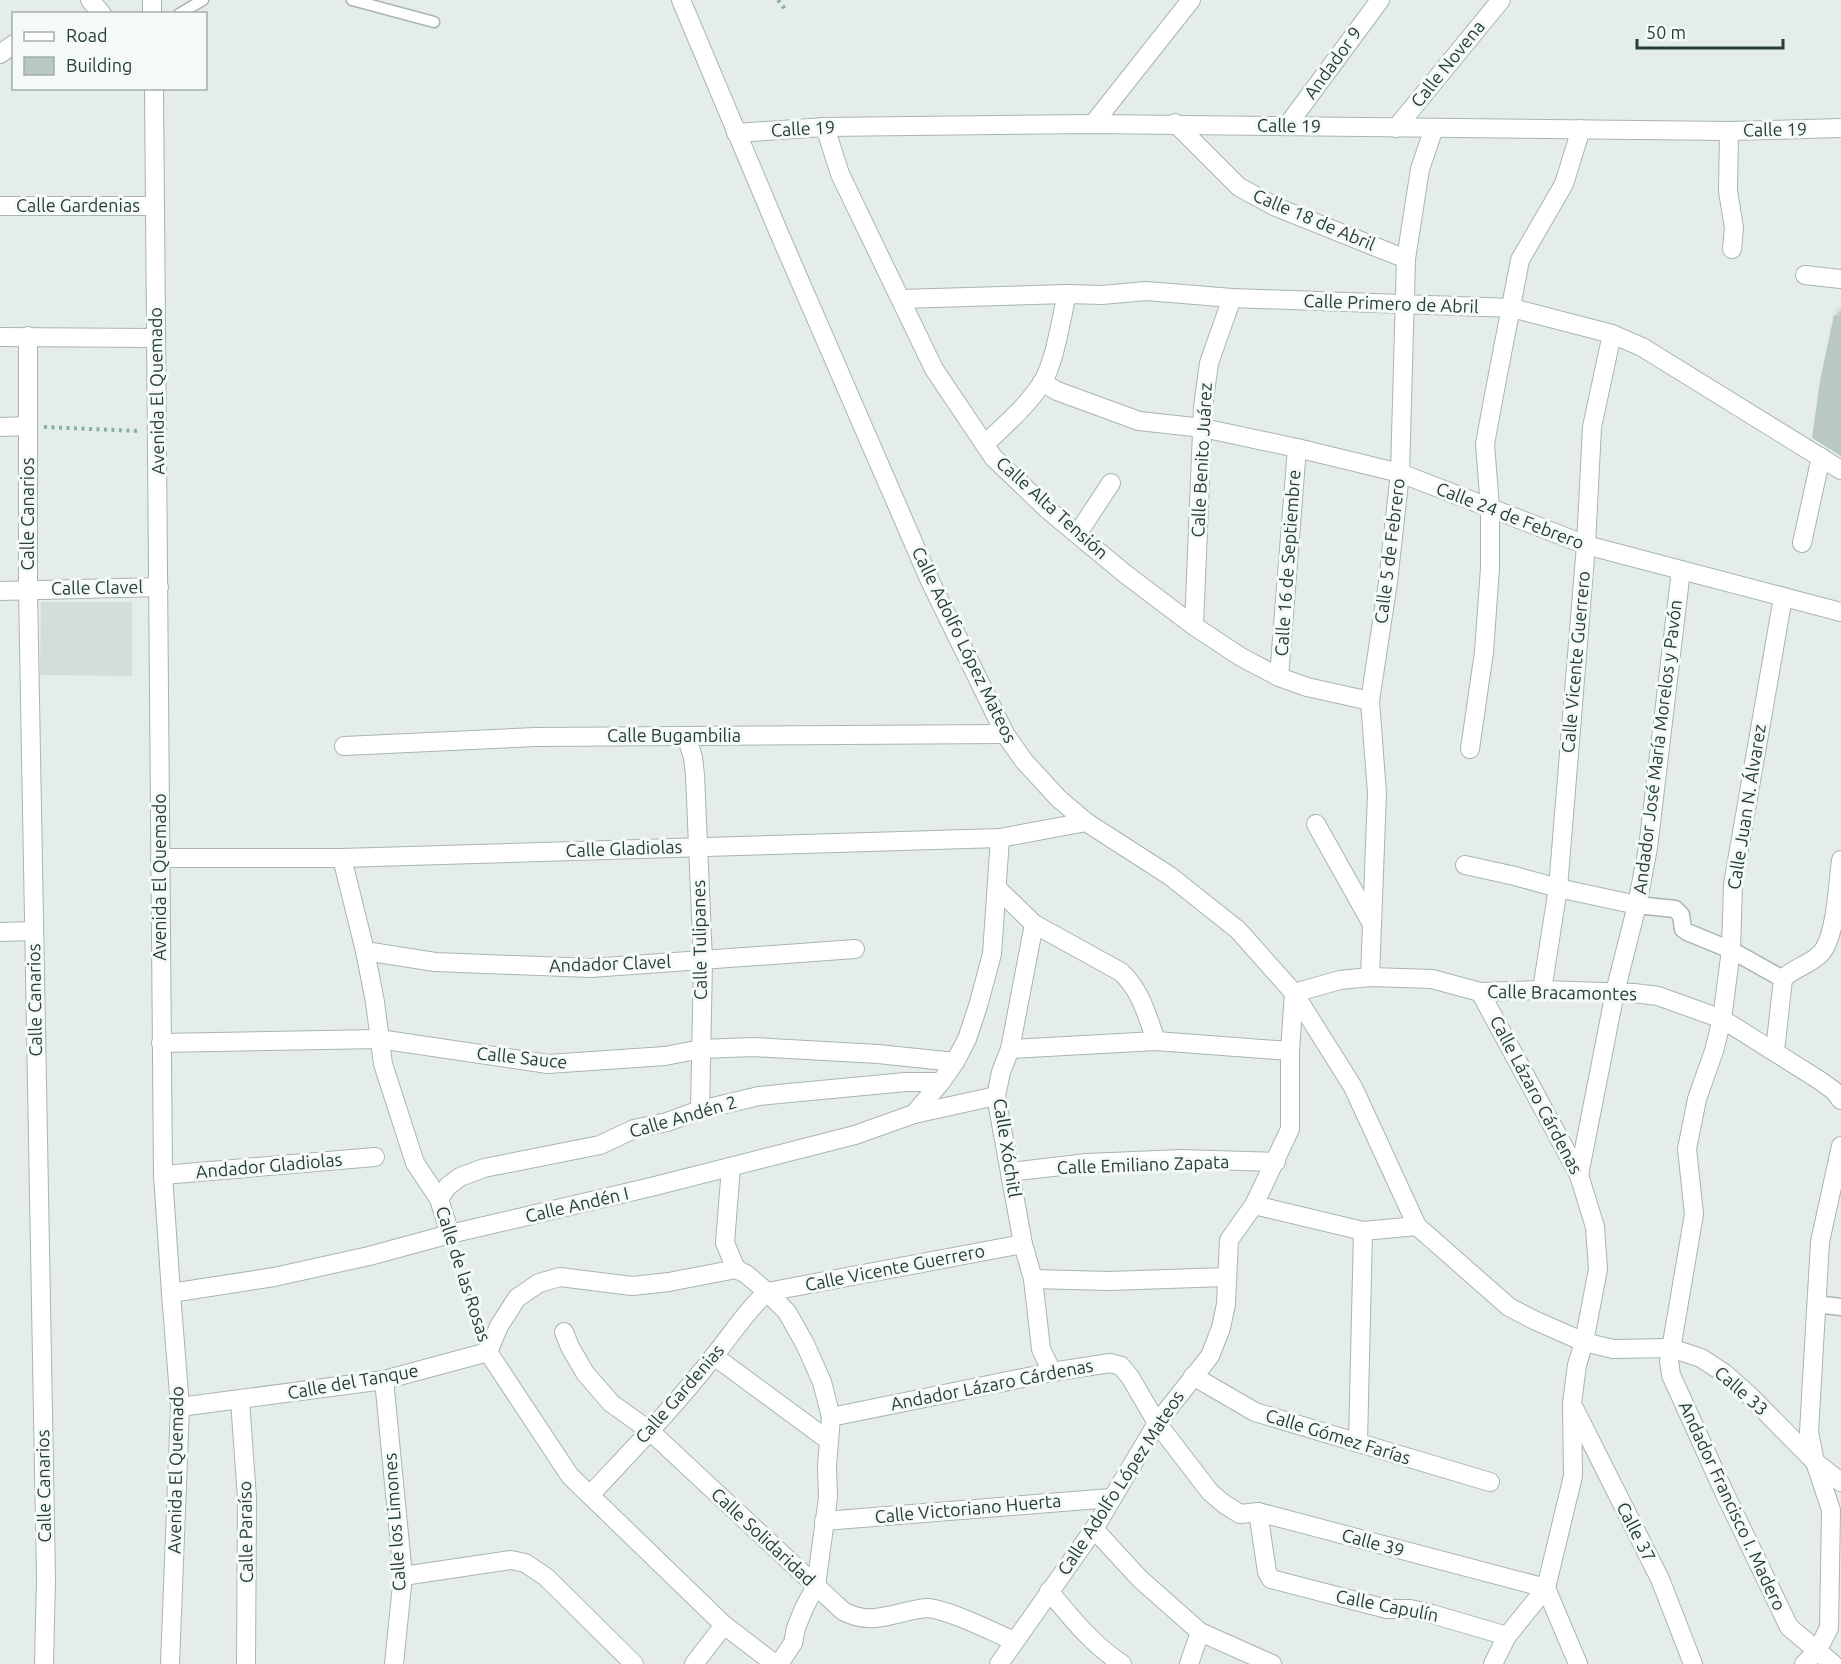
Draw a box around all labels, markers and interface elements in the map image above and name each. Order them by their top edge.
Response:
legend [12,12,207,90]
scale bar [1637,12,1782,50]
street label: Calle Novena [1406,16,1488,111]
text: 50 m [1646,22,1686,42]
street label: Andador 9 [1299,23,1365,102]
text: Road [66,25,108,45]
text: Building [66,55,132,75]
street label: Calle 19 [1257,114,1321,136]
street label: Calle 19 [770,116,835,140]
street label: Calle 19 [1743,118,1807,140]
street label: Calle 18 de Abril [1250,184,1379,254]
street label: Calle Gardenias [16,195,140,215]
street label: Calle Primero de Abril [1303,290,1479,316]
street label: Avenida El Quemado [145,307,168,475]
street label: Calle Benito Juárez [1187,382,1215,538]
street label: Calle Alta Tensión [993,452,1112,563]
street label: Calle Canarios [17,457,37,571]
street label: Calle 16 de Septiembre [1271,469,1303,657]
street label: Calle 5 de Febrero [1370,477,1408,625]
street label: Calle 24 de Febrero [1434,478,1587,553]
street label: Calle Adolfo López Mateos [909,543,1021,746]
street label: Calle Vicente Guerrero [1557,570,1593,754]
street label: Calle Clavel [51,576,144,598]
street label: Andador José María Morelos y Pavón [1629,598,1685,895]
street label: Calle Juan N. Álvarez [1722,722,1769,891]
street label: Calle Bugambilia [607,725,741,745]
street label: Avenida El Quemado [149,793,170,961]
street label: Calle Gladiolas [565,836,683,860]
street label: Calle Tulipanes [688,879,710,1000]
street label: Calle Canarios [23,943,45,1057]
street label: Andador Clavel [549,951,672,975]
street label: Calle Bracamontes [1487,981,1637,1003]
street label: Calle Lázaro Cárdenas [1487,1012,1587,1177]
street label: Calle Sauce [476,1042,568,1072]
street label: Calle Andén 2 [627,1091,739,1141]
street label: Calle Xóchitl [990,1097,1026,1199]
street label: Andador Gladiolas [195,1149,343,1181]
street label: Calle Emiliano Zapata [1056,1151,1230,1177]
street label: Calle Andén I [523,1182,630,1226]
street label: Calle de las Rosas [433,1204,495,1344]
street label: Calle Vicente Guerrero [803,1240,986,1294]
street label: Calle Gardenias [631,1340,728,1447]
street label: Andador Lázaro Cárdenas [889,1355,1095,1413]
street label: Calle del Tanque [286,1360,420,1402]
street label: Calle 33 [1711,1362,1772,1419]
street label: Avenida El Quemado [164,1386,187,1554]
street label: Calle Adolfo López Mateos [1053,1386,1187,1578]
street label: Andador Francisco I. Madero [1676,1398,1790,1613]
street label: Calle Gómez Farías [1263,1404,1413,1468]
street label: Calle Canarios [32,1429,54,1543]
street label: Calle los Limones [379,1452,409,1592]
street label: Calle Paraíso [234,1481,256,1583]
street label: Calle Solidaridad [708,1483,820,1589]
street label: Calle Victoriano Huerta [874,1490,1062,1526]
street label: Calle 37 [1613,1498,1660,1565]
street label: Calle 39 [1340,1524,1407,1560]
street label: Calle Capulín [1334,1585,1440,1625]

